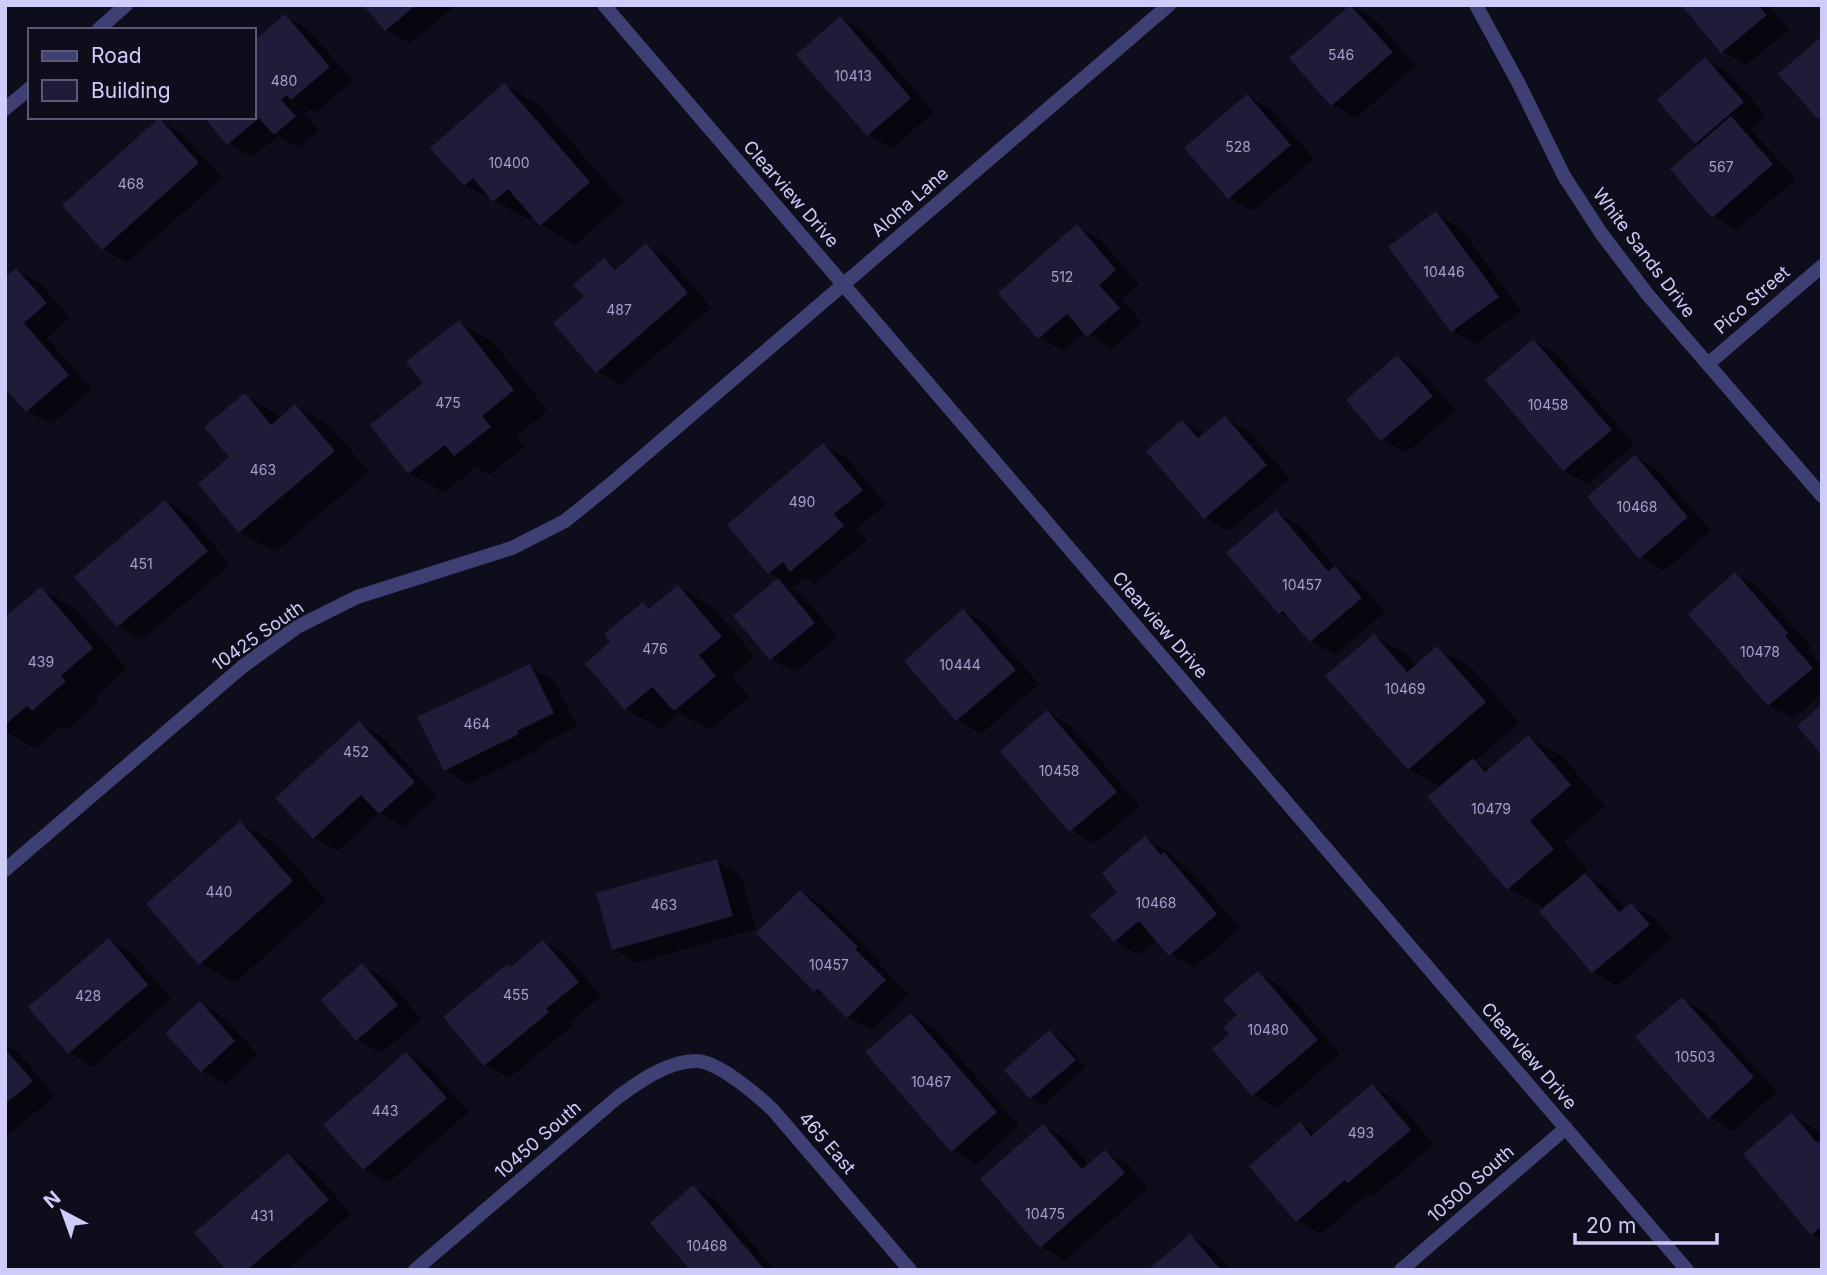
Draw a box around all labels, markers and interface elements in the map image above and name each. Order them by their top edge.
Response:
legend [28,28,256,119]
text: Road [91,43,142,68]
house number: 546 [1328,46,1354,63]
house number: 10413 [834,67,872,84]
house number: 480 [271,72,297,89]
text: Building [91,78,171,103]
street label: Clearview Drive [739,136,843,251]
house number: 528 [1225,138,1251,155]
house number: 10400 [488,154,530,171]
house number: 567 [1708,158,1734,175]
street label: Aloha Lane [867,163,952,241]
house number: 468 [118,175,144,192]
street label: White Sands Drive [1589,184,1700,322]
street label: Pico Street [1710,261,1794,338]
house number: 10446 [1423,263,1465,280]
house number: 512 [1051,268,1073,285]
house number: 487 [606,301,632,318]
house number: 475 [435,394,461,411]
house number: 10458 [1528,396,1568,413]
house number: 463 [250,461,276,478]
house number: 490 [789,493,815,510]
house number: 10468 [1617,498,1657,515]
house number: 451 [129,555,153,572]
street label: Clearview Drive [1108,567,1212,682]
house number: 10457 [1282,576,1322,593]
street label: 10425 South [208,596,307,675]
house number: 476 [642,640,668,657]
house number: 10478 [1740,643,1780,660]
house number: 439 [28,653,54,670]
house number: 10444 [939,656,981,673]
house number: 10469 [1385,680,1425,697]
house number: 464 [464,715,490,732]
house number: 452 [343,743,369,760]
house number: 10458 [1039,762,1079,779]
house number: 10479 [1471,800,1511,817]
house number: 440 [206,883,232,900]
house number: 10468 [1136,894,1176,911]
house number: 463 [651,896,677,913]
house number: 10457 [809,956,849,973]
house number: 455 [503,986,529,1003]
house number: 428 [75,987,101,1004]
street label: Clearview Drive [1477,998,1581,1113]
house number: 10480 [1247,1021,1289,1038]
house number: 10503 [1675,1048,1715,1065]
house number: 10467 [911,1073,951,1090]
street label: 10450 South [490,1097,585,1183]
house number: 443 [372,1102,398,1119]
street label: 465 East [795,1107,860,1178]
house number: 493 [1348,1124,1374,1141]
street label: 10500 South [1423,1141,1518,1227]
north arrow [28,1177,98,1247]
text: N [39,1186,65,1213]
scale bar [1575,1202,1717,1246]
house number: 10475 [1025,1205,1065,1222]
house number: 431 [250,1207,274,1224]
text: 20 m [1586,1213,1636,1238]
house number: 10468 [687,1237,727,1254]

